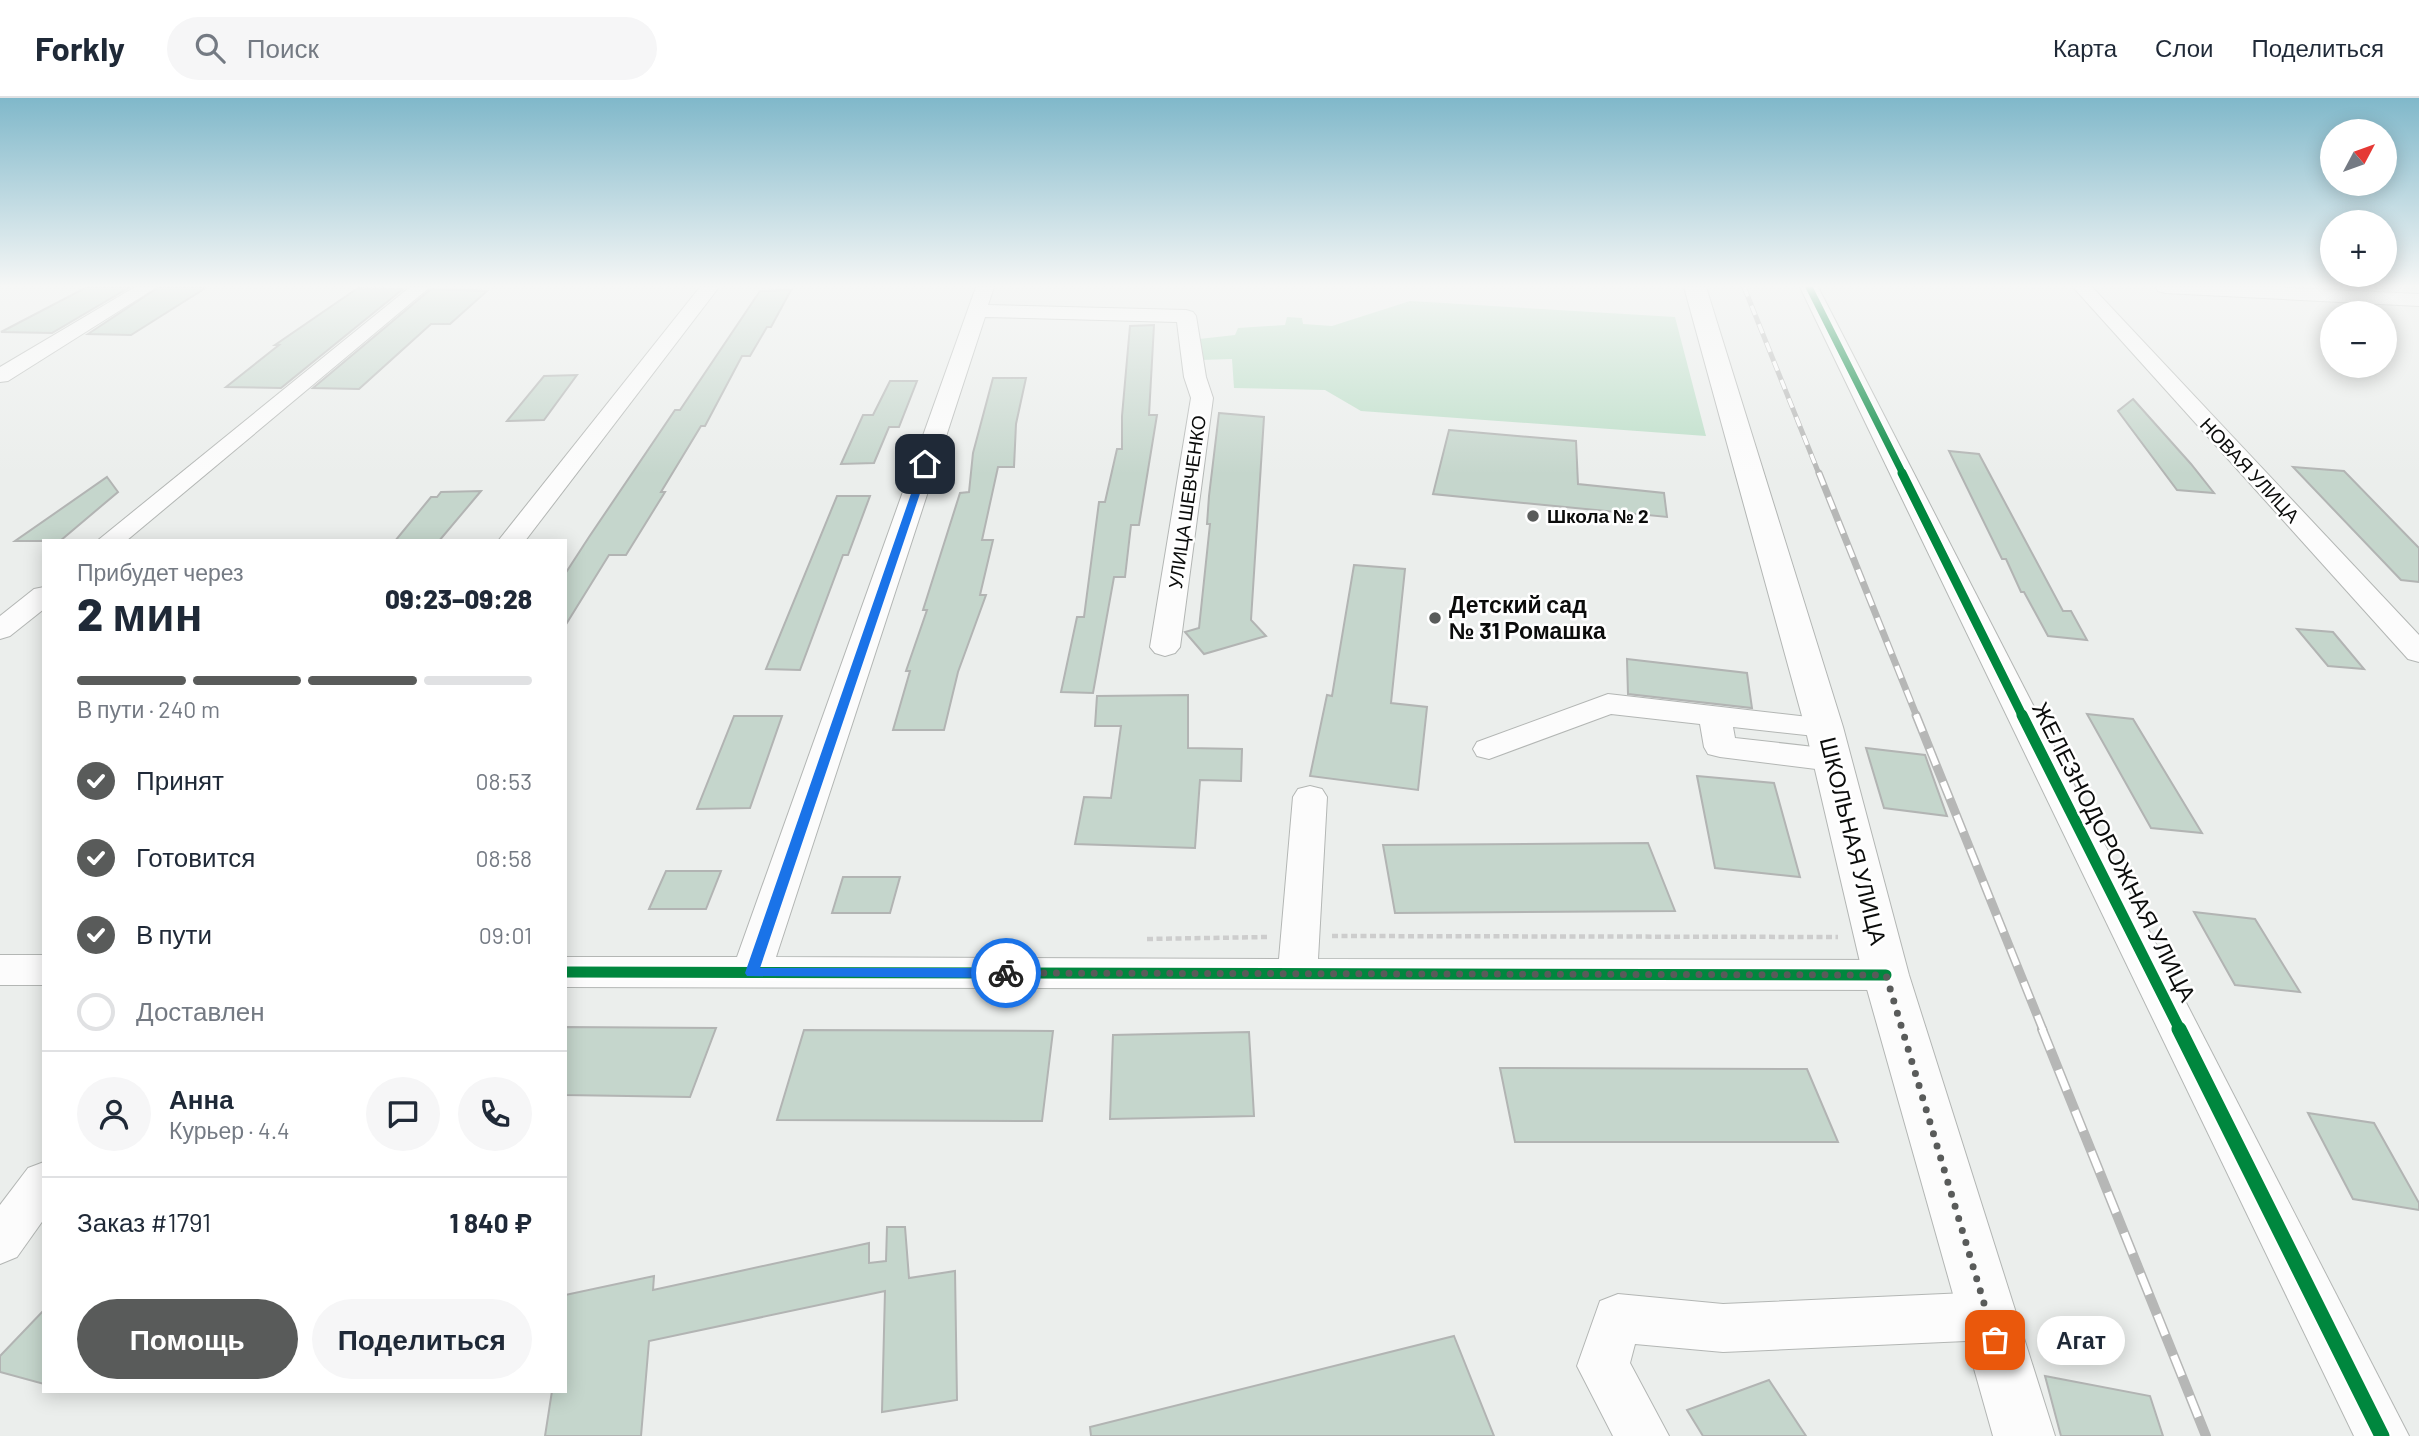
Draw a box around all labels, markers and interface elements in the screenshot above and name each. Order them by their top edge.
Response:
search box [167,17,657,80]
text: Forkly [35,28,125,68]
icon: search [191,29,229,67]
text: Поиск [247,32,319,63]
text: Карта [2053,33,2117,62]
text: Слои [2155,33,2213,62]
text: Поделиться [2251,33,2384,62]
north arrow [2320,119,2398,196]
map controls [2320,119,2397,378]
button: + [2320,210,2397,287]
button: − [2320,301,2397,378]
street label: НОВАЯ УЛИЦА [2196,412,2305,527]
street label: УЛИЦА ШЕВЧЕНКО [1163,414,1210,590]
pin [895,434,955,494]
icon: home [906,445,944,483]
place label: Школа № 2 [1547,504,1649,527]
marker: Школа № 2 [1525,508,1541,524]
text: Прибудет через [77,558,244,586]
text: 09:23–09:28 [385,583,532,614]
text: 2 мин [77,585,202,640]
place label: Детский сад № 31 Ромашка [1449,590,1606,644]
marker: Детский сад № 31 Ромашка [1427,610,1443,626]
text: В пути · 240 m [77,695,220,723]
street label: ЖЕЛЕЗНОДОРОЖНАЯ УЛИЦА [2027,697,2203,1007]
street label: ШКОЛЬНАЯ УЛИЦА [1815,734,1893,948]
icon: check [77,762,115,800]
text: Принят [136,764,224,795]
text: 08:53 [476,767,532,795]
icon: check [77,839,115,877]
text: Готовится [136,841,255,872]
text: 08:58 [475,844,532,872]
icon: check [77,916,115,954]
text: В пути [136,918,212,949]
text: 09:01 [479,921,532,949]
courier [971,938,1041,1008]
icon: bike [987,954,1025,992]
text: Доставлен [136,995,265,1026]
button: person [77,1077,151,1151]
button: chat [366,1077,440,1151]
button: phone [458,1077,532,1151]
text: Анна [169,1083,234,1114]
text: Курьер · 4.4 [169,1116,290,1144]
text: Заказ #1791 [77,1206,211,1237]
text: 1 840 ₽ [450,1207,532,1238]
button: Помощь [77,1299,298,1379]
button: Поделиться [312,1299,532,1379]
pin [1965,1310,2025,1370]
callout: Агат [2037,1316,2124,1364]
icon: bag [1976,1321,2014,1359]
text: Агат [2056,1326,2106,1354]

